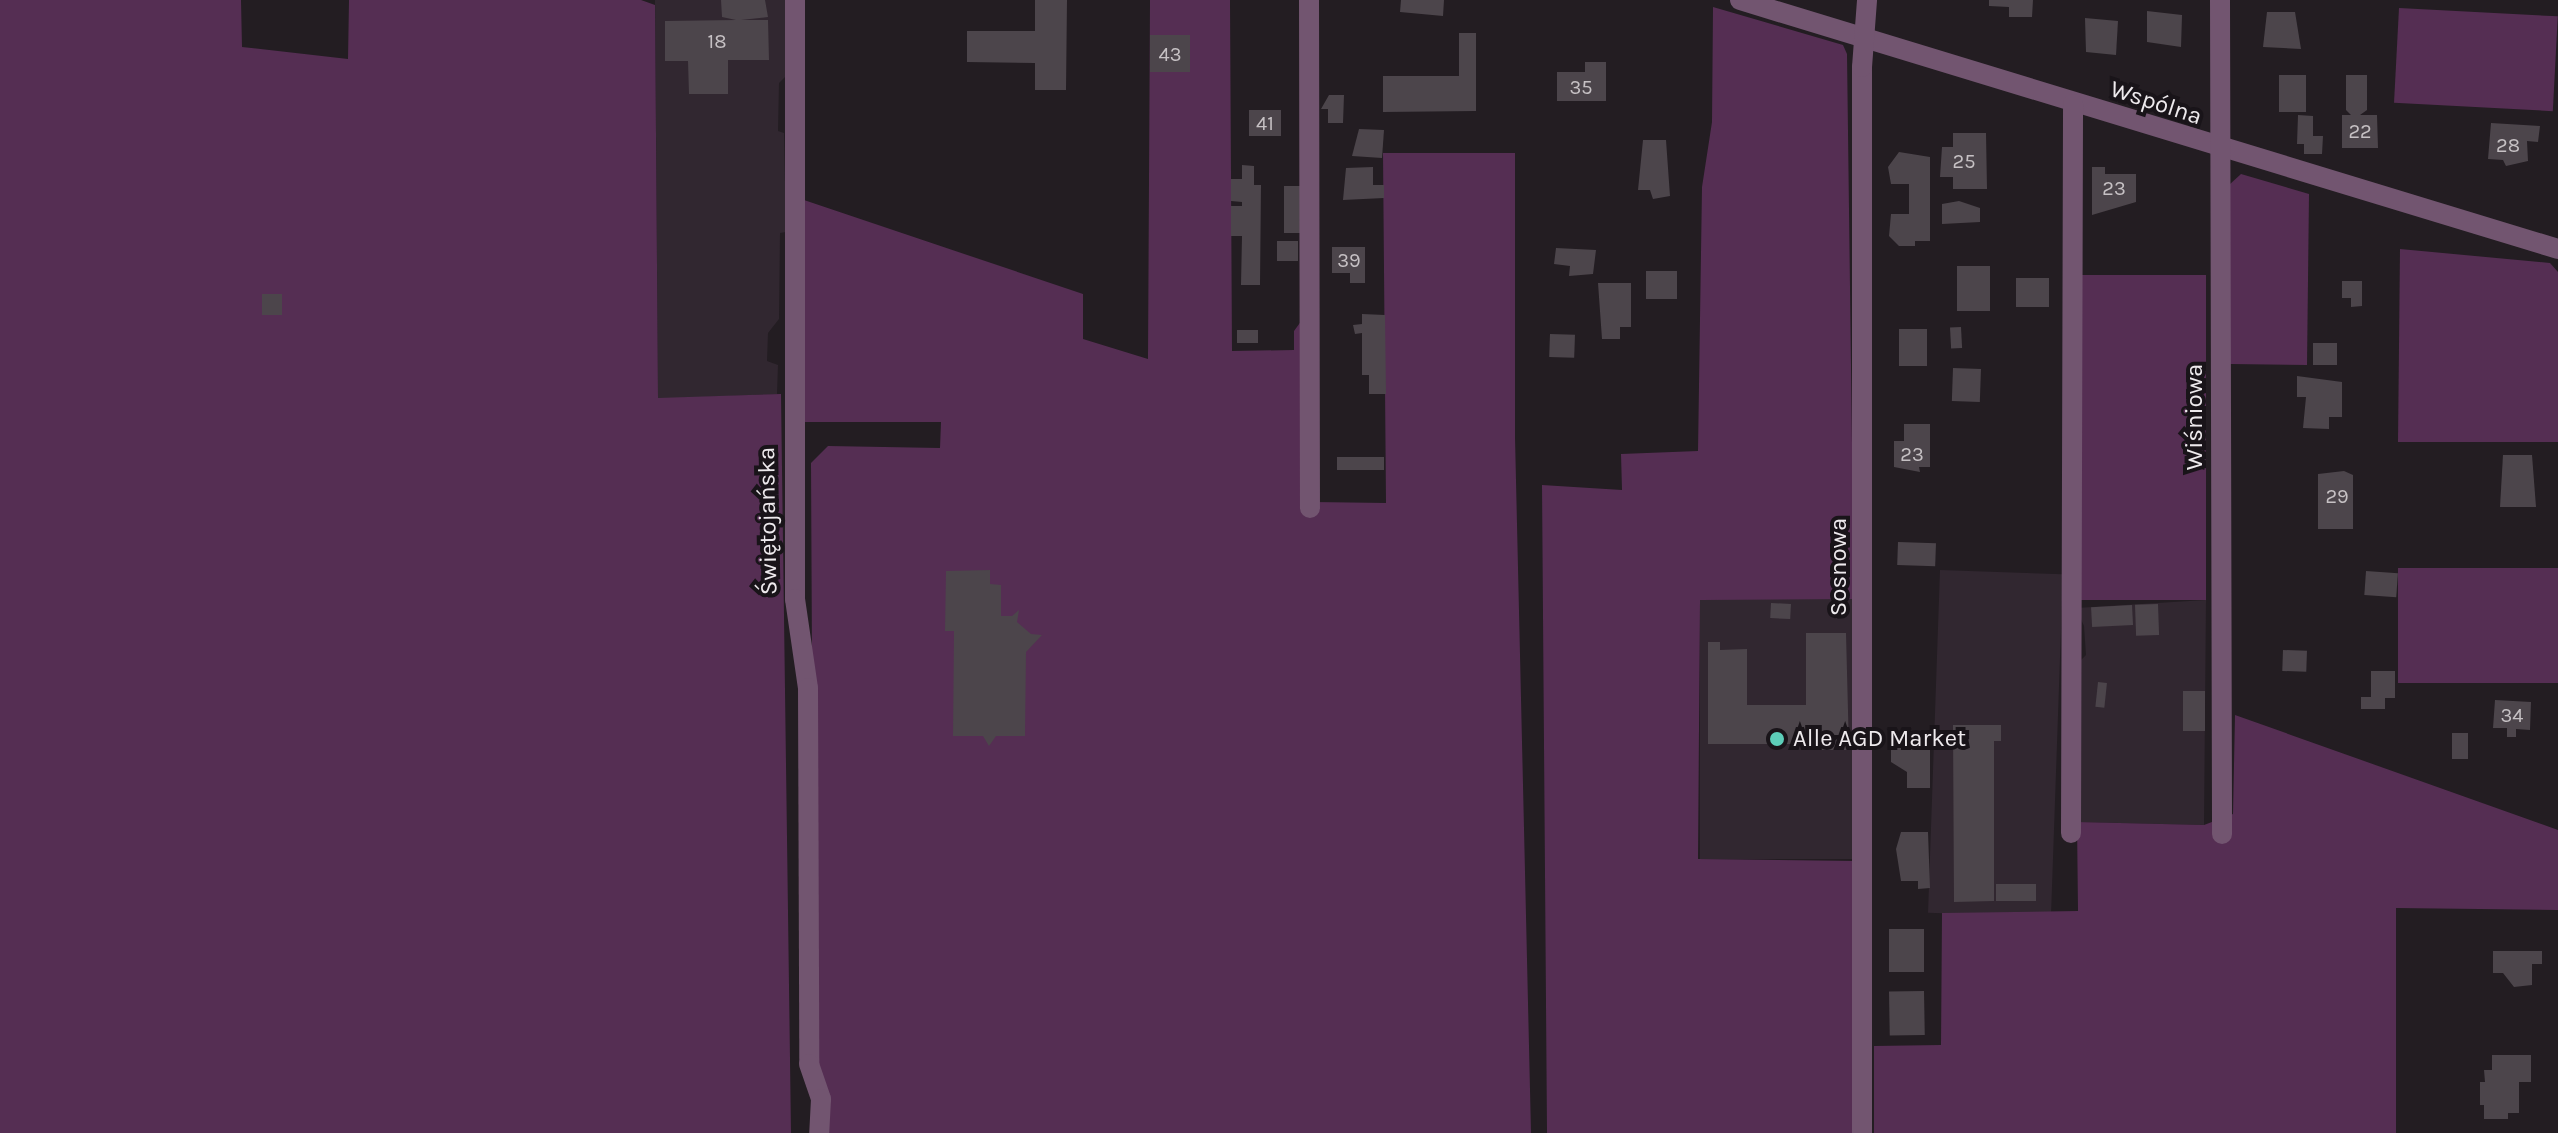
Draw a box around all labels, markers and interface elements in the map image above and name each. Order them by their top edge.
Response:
house number: 18 [708,29,726,53]
house number: 43 [1159,42,1181,66]
house number: 35 [1569,75,1593,99]
street label: Wspólna [2107,75,2205,131]
house number: 41 [1256,111,1274,135]
house number: 22 [2348,119,2372,143]
house number: 28 [2496,133,2520,157]
house number: 25 [1953,149,1975,173]
house number: 23 [2102,176,2126,200]
house number: 39 [1337,248,1361,272]
street label: Wiśniowa [2181,364,2209,470]
house number: 23 [1900,442,1924,466]
street label: Świętojańska [752,447,784,595]
house number: 29 [2325,484,2349,508]
street label: Sosnowa [1825,518,1853,616]
house number: 34 [2501,703,2523,727]
place label: Alle AGD Market [1793,725,1966,753]
marker: Alle AGD Market [1768,730,1786,748]

